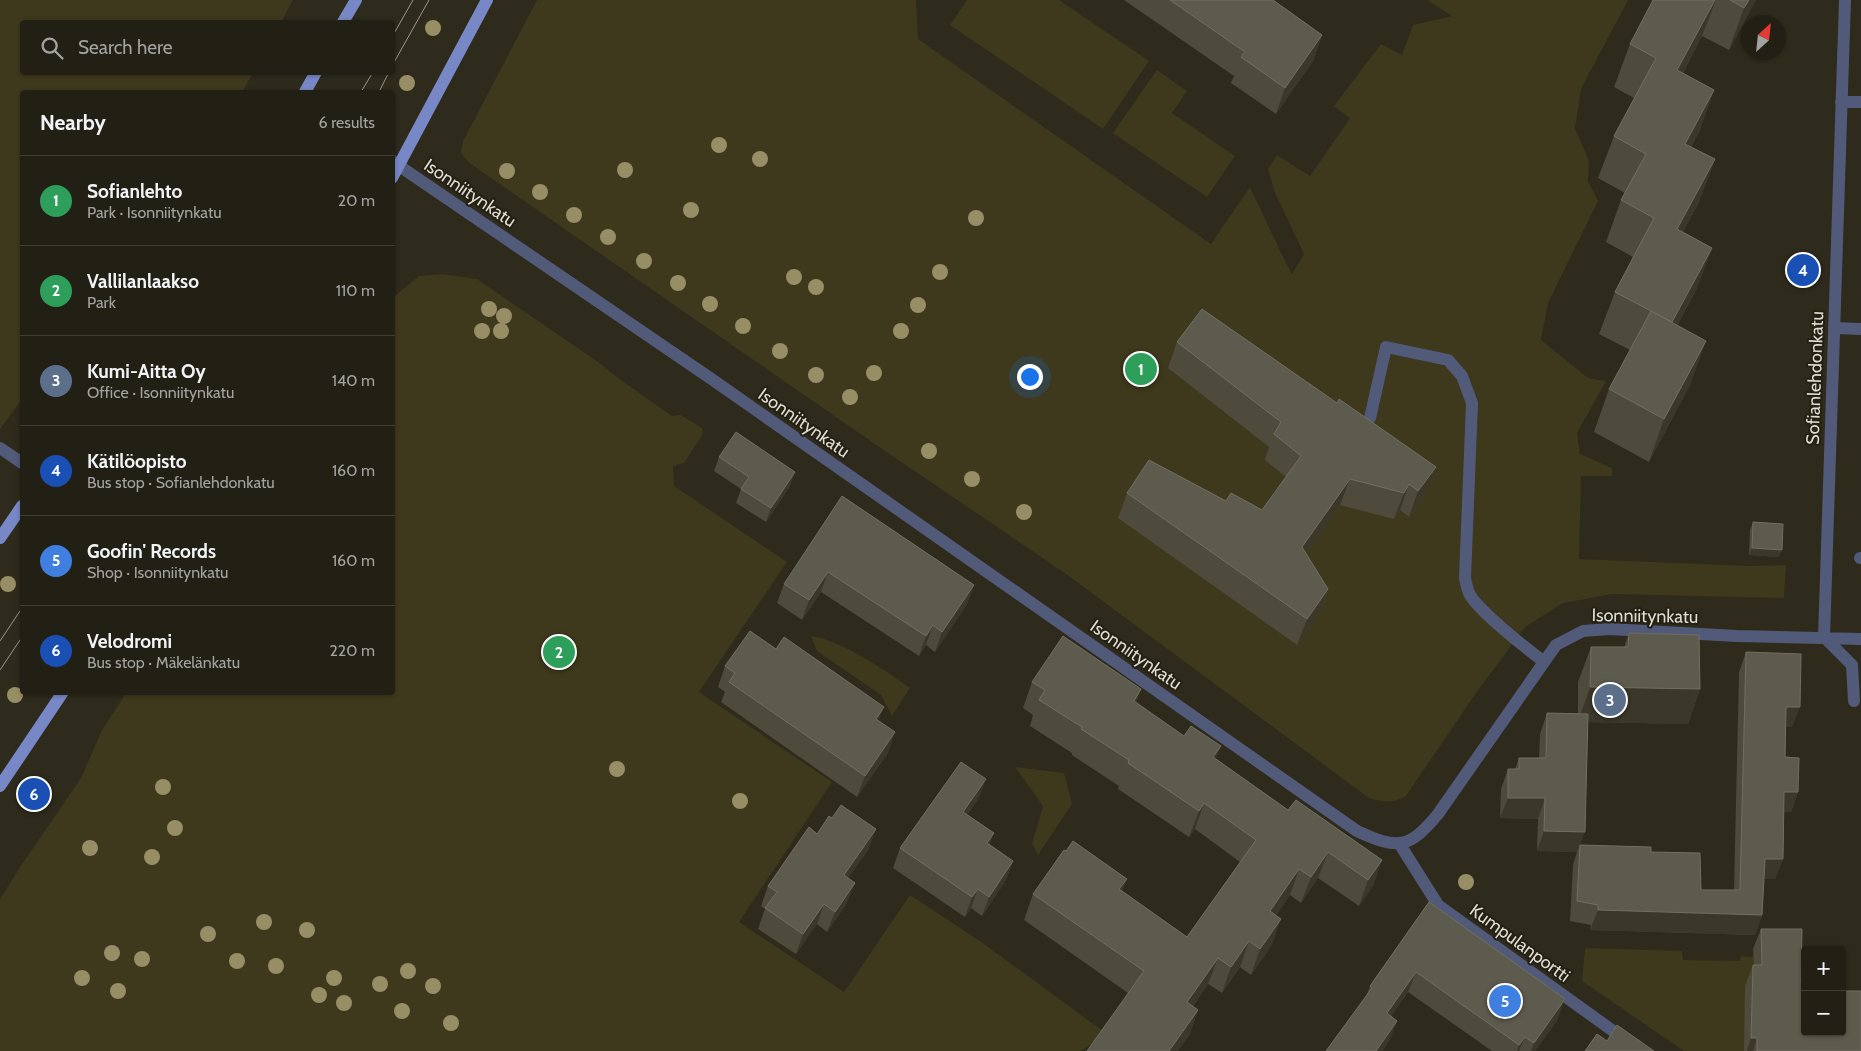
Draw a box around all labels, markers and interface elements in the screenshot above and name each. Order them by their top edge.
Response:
north arrow [1741,15,1786,60]
search box [20,20,395,75]
icon: search [38,34,66,62]
text: Search here [78,36,172,59]
text: Nearby [40,110,106,135]
text: 6 results [319,113,375,132]
street label: Isonniitynkatu [420,154,520,232]
text: Sofianlehto [87,180,182,203]
text: 1 [53,191,59,210]
text: 20 m [338,191,375,210]
text: Park · Isonniitynkatu [87,203,222,222]
pin: 4 [1787,251,1819,289]
text: Vallilanlaakso [87,270,199,293]
text: 2 [52,281,60,300]
text: 110 m [336,281,375,300]
text: Park [87,293,116,312]
street label: Sofianlehdonkatu [1802,311,1828,445]
pin: 1 [1125,350,1157,388]
text: Kumi-Aitta Oy [87,360,206,383]
your location [1017,364,1043,390]
text: 3 [52,371,60,390]
text: 140 m [332,371,375,390]
text: Office · Isonniitynkatu [87,383,234,402]
street label: Isonniitynkatu [754,383,854,463]
text: Kätilöopisto [87,450,187,473]
text: 4 [51,461,61,480]
text: 160 m [332,461,375,480]
text: Bus stop · Sofianlehdonkatu [87,473,275,492]
text: Goofin' Records [87,540,216,563]
text: 5 [52,551,60,570]
text: 160 m [332,551,375,570]
text: Shop · Isonniitynkatu [87,563,228,582]
street label: Isonniitynkatu [1591,604,1699,628]
street label: Isonniitynkatu [1086,615,1186,695]
text: Velodromi [87,630,172,653]
pin: 2 [543,633,575,671]
text: 6 [52,641,61,660]
text: 220 m [329,641,375,660]
text: Bus stop · Mäkelänkatu [87,653,240,672]
pin: 3 [1594,681,1626,719]
pin: 6 [18,775,50,813]
street label: Kumpulanportti [1465,899,1575,987]
map controls [1801,946,1846,1036]
button: + [1801,946,1846,991]
pin: 5 [1489,982,1521,1020]
button: − [1801,991,1846,1036]

